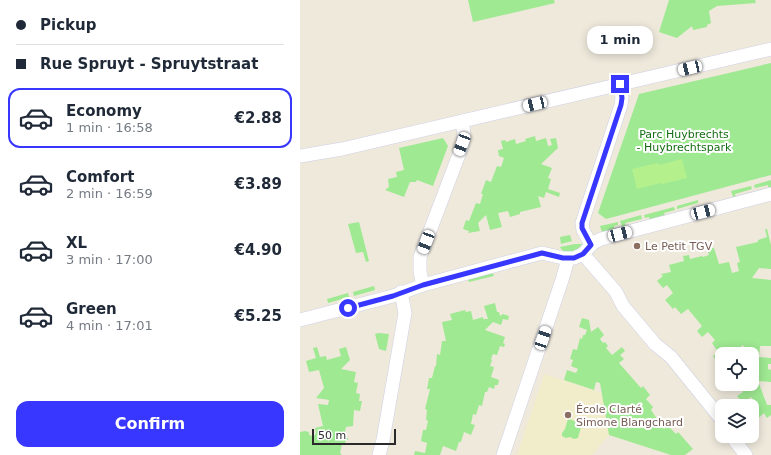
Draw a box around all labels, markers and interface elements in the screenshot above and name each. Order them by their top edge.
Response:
text: Pickup [40,16,96,34]
callout: 1 min [587,26,653,54]
text: 1 min [600,32,640,47]
text: Rue Spruyt - Spruytstraat [40,55,258,73]
car [677,59,703,77]
route end [611,75,629,93]
car [522,95,548,113]
icon: car [18,100,54,136]
text: Economy [66,102,142,120]
text: €2.88 [235,109,282,127]
text: 1 min · 16:58 [66,120,153,135]
park label: Parc Huybrechts - Huybrechtspark [637,128,732,154]
car [452,131,472,157]
icon: car [18,166,54,202]
text: Comfort [66,168,134,186]
text: €3.89 [235,175,282,193]
text: 2 min · 16:59 [66,186,153,201]
car [690,203,716,221]
car [607,225,633,243]
car [416,229,436,255]
icon: car [18,232,54,268]
text: XL [66,234,87,252]
place label: Le Petit TGV [645,240,713,253]
text: €4.90 [235,241,282,259]
marker: Le Petit TGV [632,241,642,251]
text: 3 min · 17:00 [66,252,153,267]
icon: car [18,298,54,334]
route start [339,299,357,317]
text: Green [66,300,117,318]
text: €5.25 [235,307,282,325]
text: 4 min · 17:01 [66,318,153,333]
car [533,325,553,351]
map controls [715,347,759,443]
button: locate [715,347,759,391]
button: layers [715,399,759,443]
button: Confirm [16,401,284,447]
place label: École Clarté Simone Blangchard [576,403,683,429]
marker: École Clarté Simone Blangchard [563,410,573,420]
scale bar [312,427,396,446]
text: 50 m [318,429,346,442]

